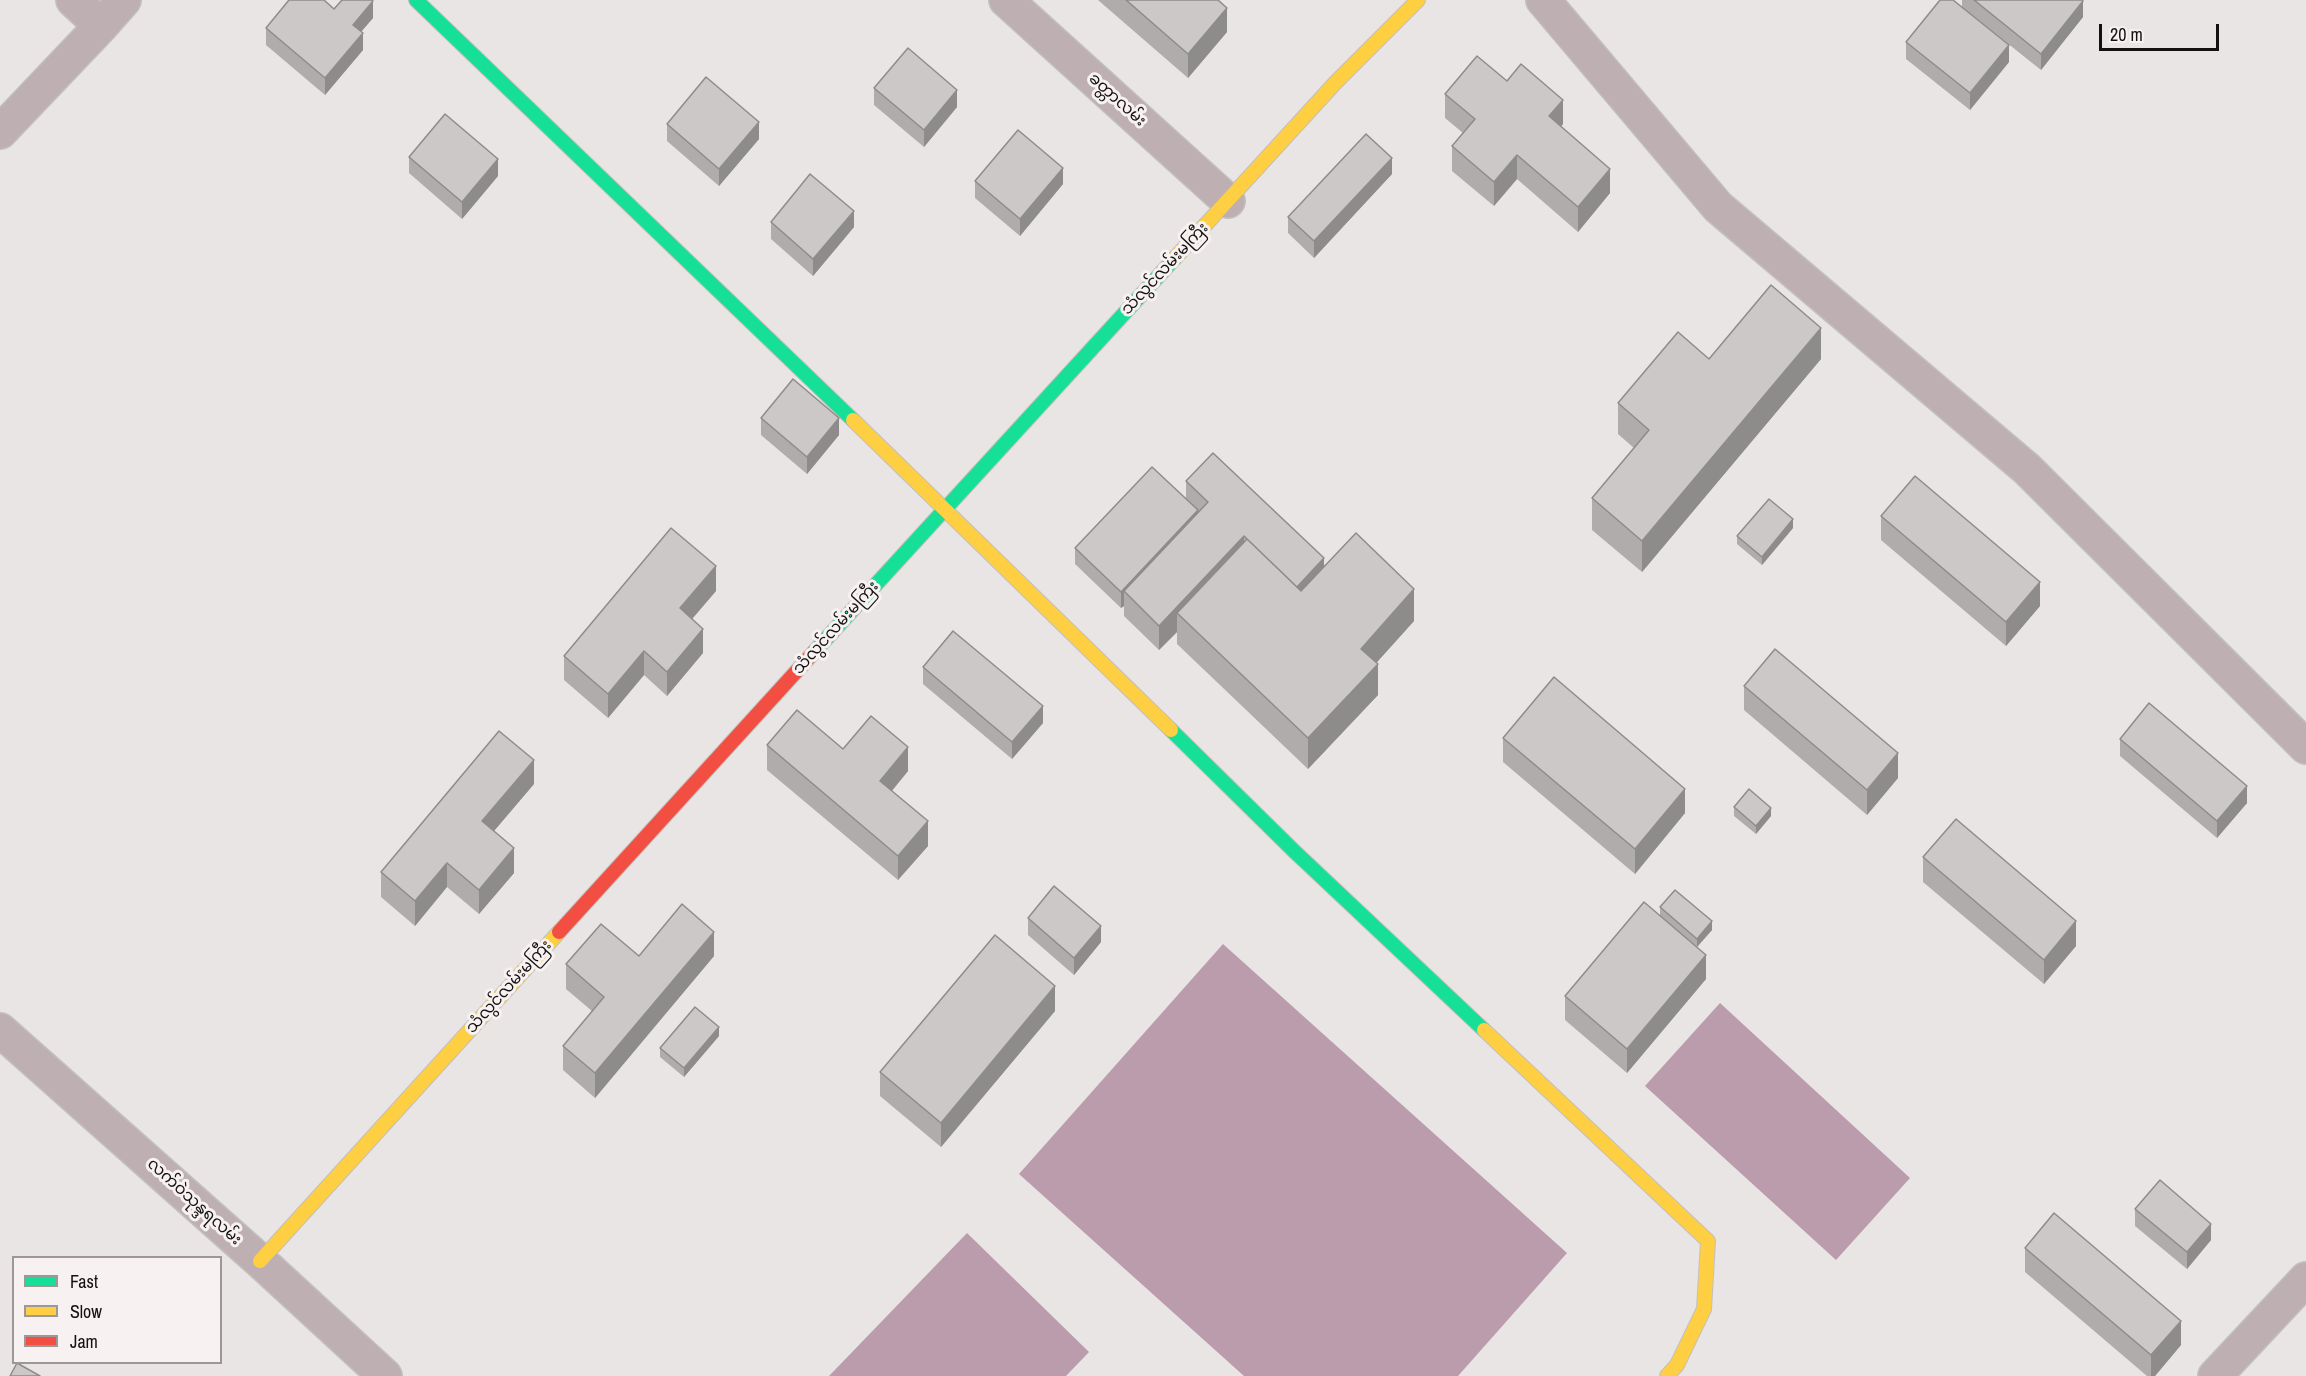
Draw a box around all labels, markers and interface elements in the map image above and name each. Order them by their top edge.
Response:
scale bar [2102,12,2222,50]
text: 20 m [2110,22,2143,47]
street label: ခတ္တာလမ်း [1084,69,1150,131]
street label: သံလွင်လမ်းမကြီး [1117,219,1213,319]
street label: သံလွင်လမ်းမကြီး [789,577,883,679]
street label: သံလွင်လမ်းမကြီး [462,936,556,1038]
street label: လက်ဝဲသုန္ဒရလမ်း [143,1155,245,1249]
legend [12,1256,222,1364]
text: Fast [70,1269,98,1294]
text: Slow [70,1299,102,1324]
text: Jam [70,1329,98,1354]

